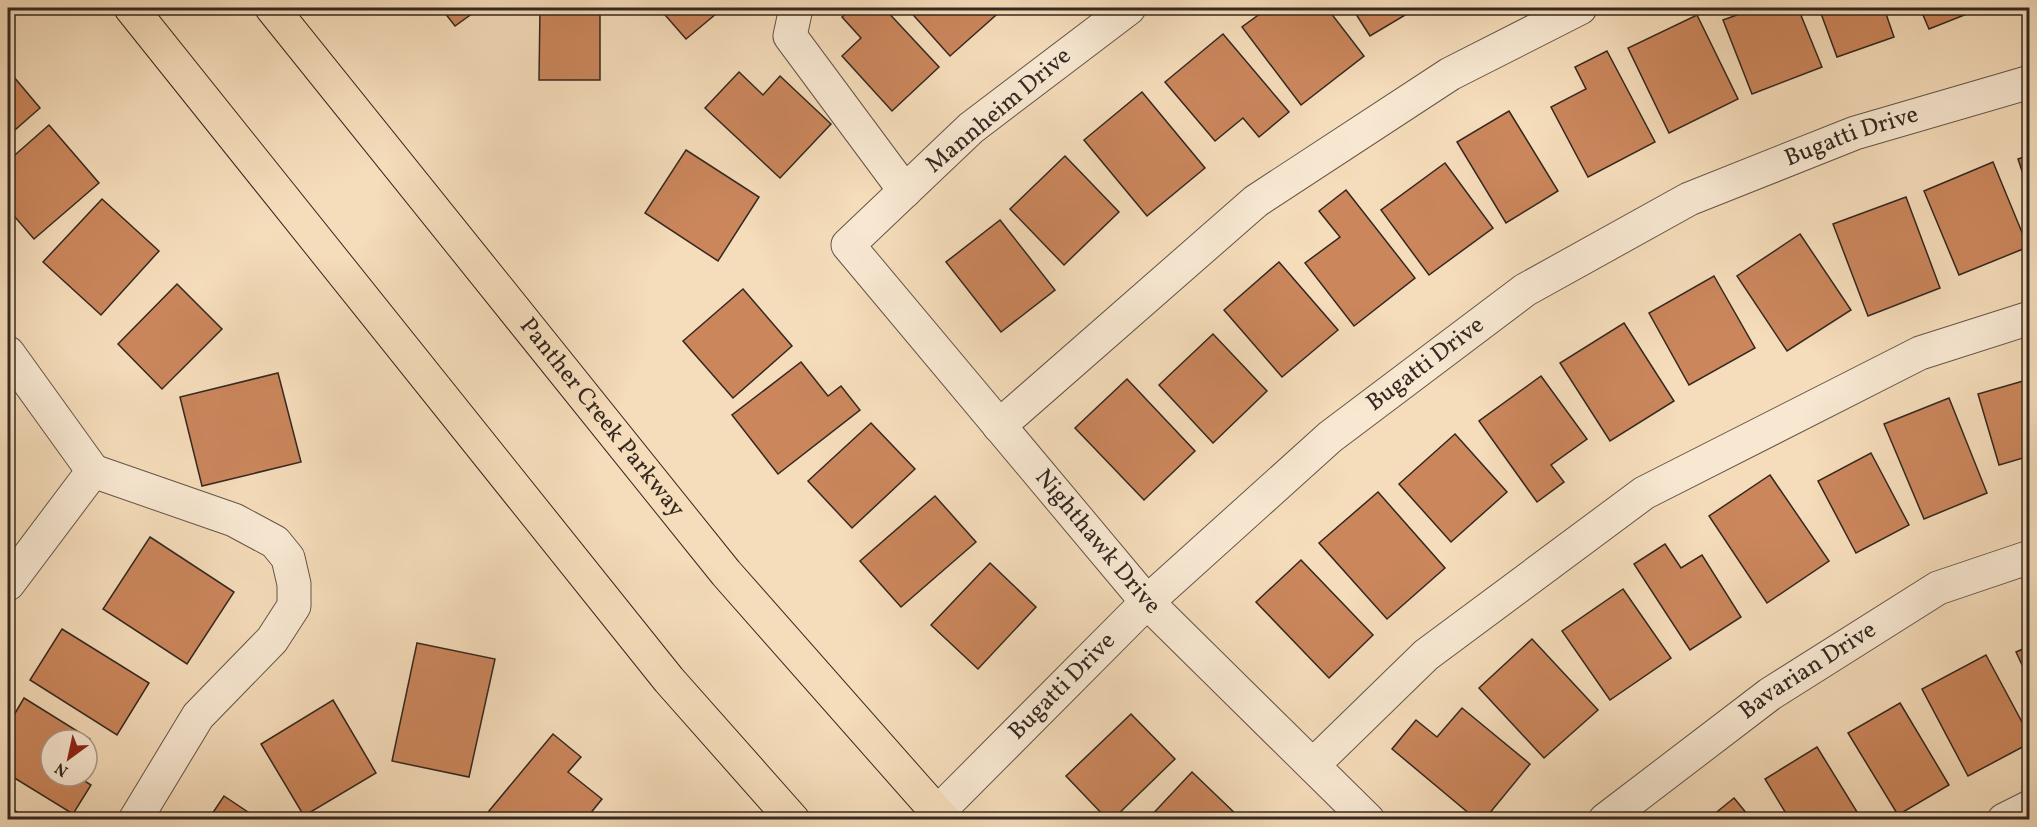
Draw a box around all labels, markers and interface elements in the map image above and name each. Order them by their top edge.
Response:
street label: Mannheim Drive [919,40,1079,182]
street label: Bugatti Drive [1780,98,1923,176]
street label: Bugatti Drive [1360,309,1492,420]
street label: Panther Creek Parkway [511,311,692,525]
street label: Nighthawk Drive [1026,462,1168,623]
street label: Bavarian Drive [1732,614,1883,728]
street label: Bugatti Drive [1001,625,1124,748]
north arrow [39,728,99,788]
text: N [51,756,73,781]

